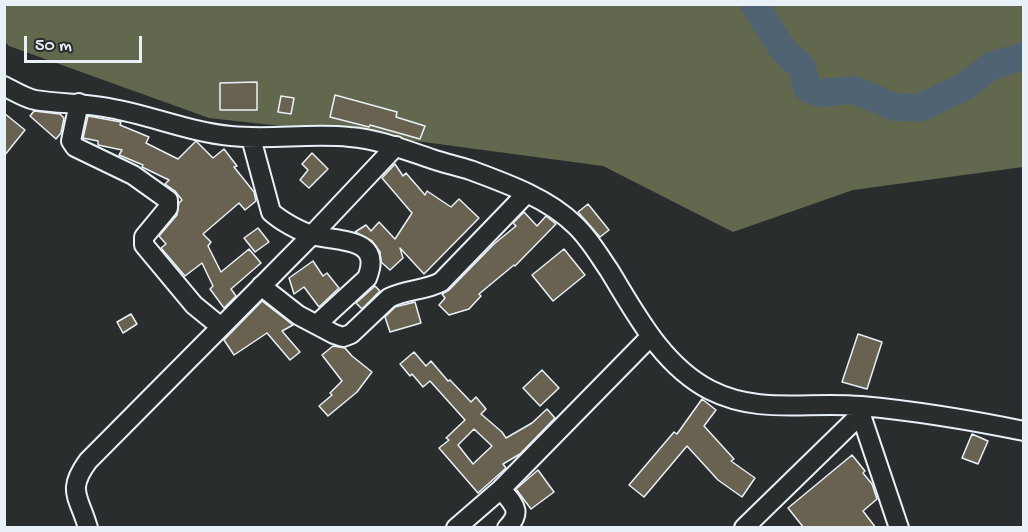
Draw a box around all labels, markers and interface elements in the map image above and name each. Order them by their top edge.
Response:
scale bar [27,24,146,62]
text: 50 m [35,36,72,57]

